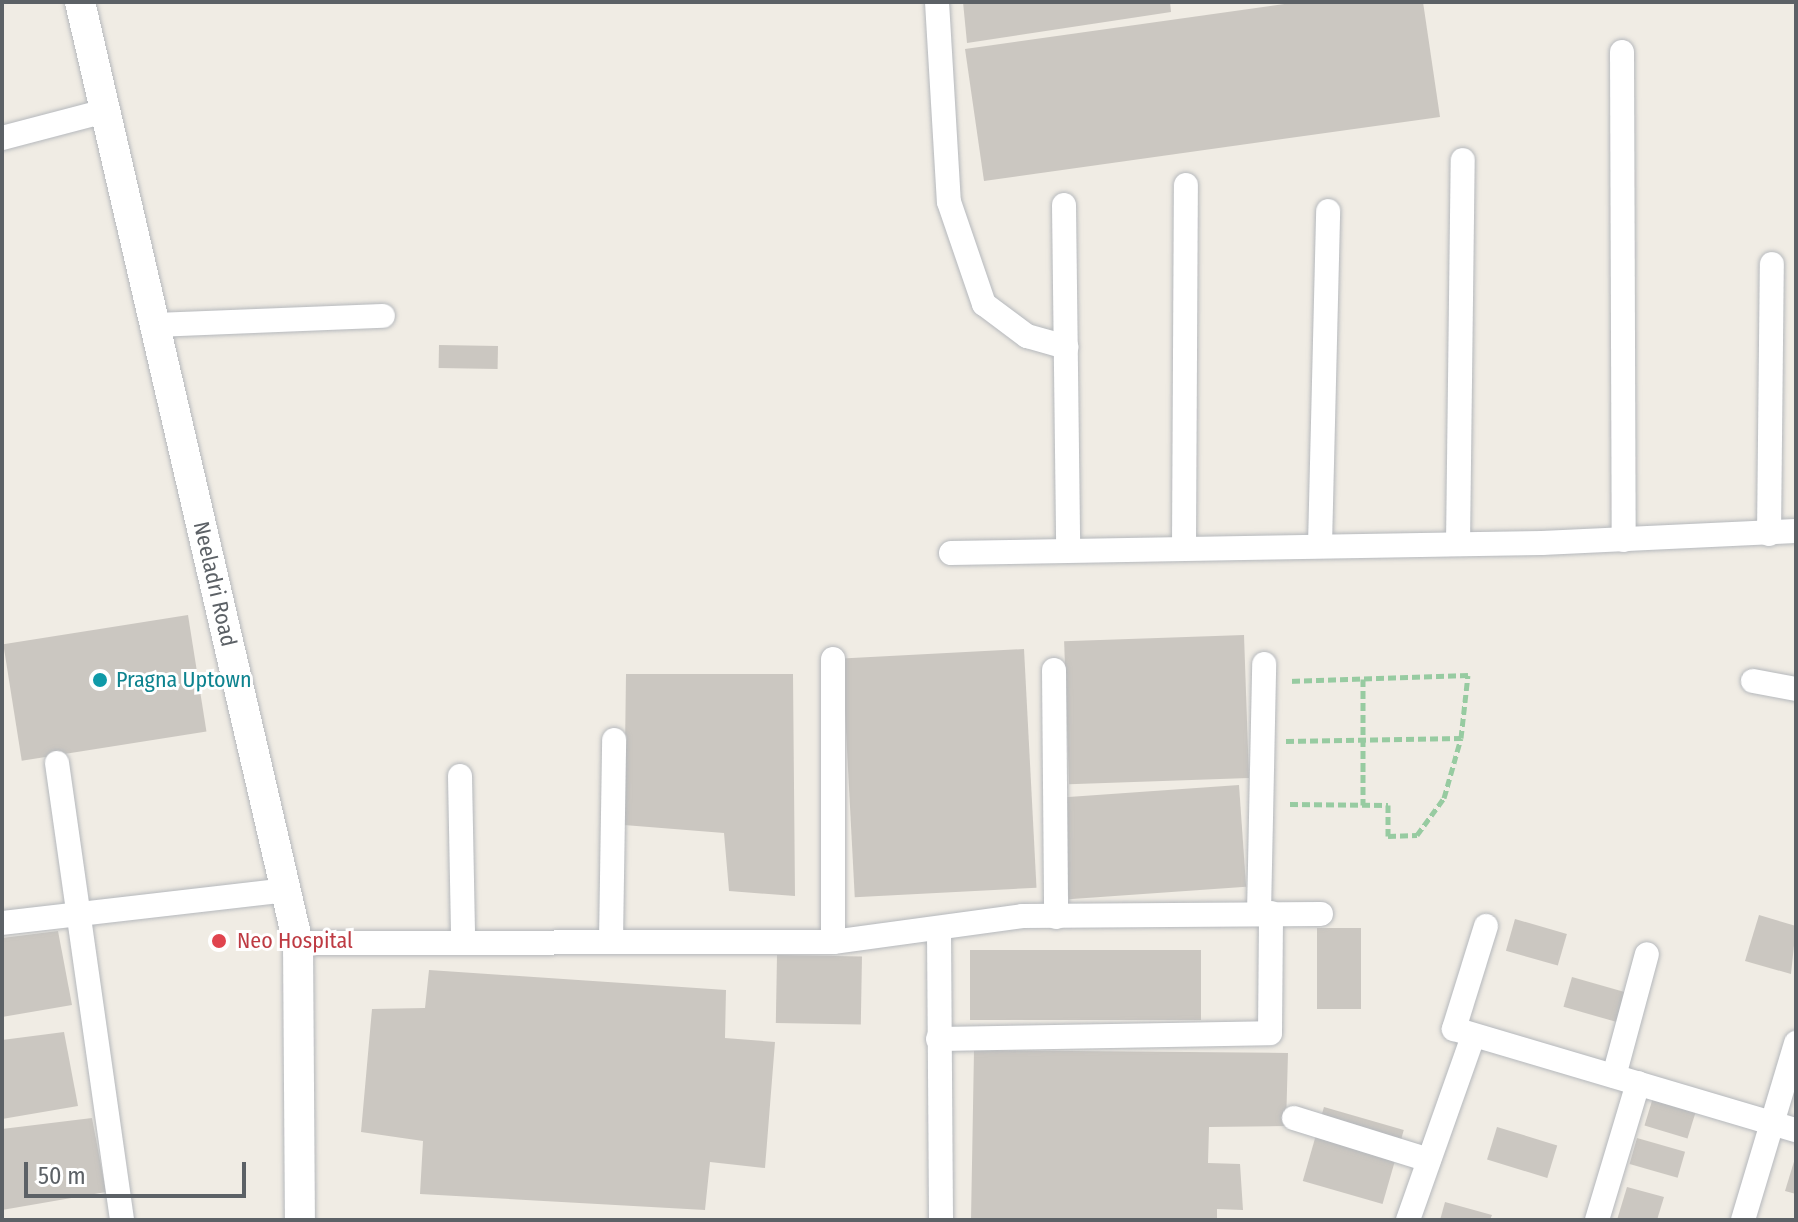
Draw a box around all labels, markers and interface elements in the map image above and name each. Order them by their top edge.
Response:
street label: Neeladri Road [188,519,242,649]
place label: Pragna Uptown [116,667,252,693]
marker: Pragna Uptown [91,671,109,689]
place label: Neo Hospital [237,928,353,954]
marker: Neo Hospital [208,930,230,952]
scale bar [28,1146,250,1196]
text: 50 m [38,1162,86,1190]

